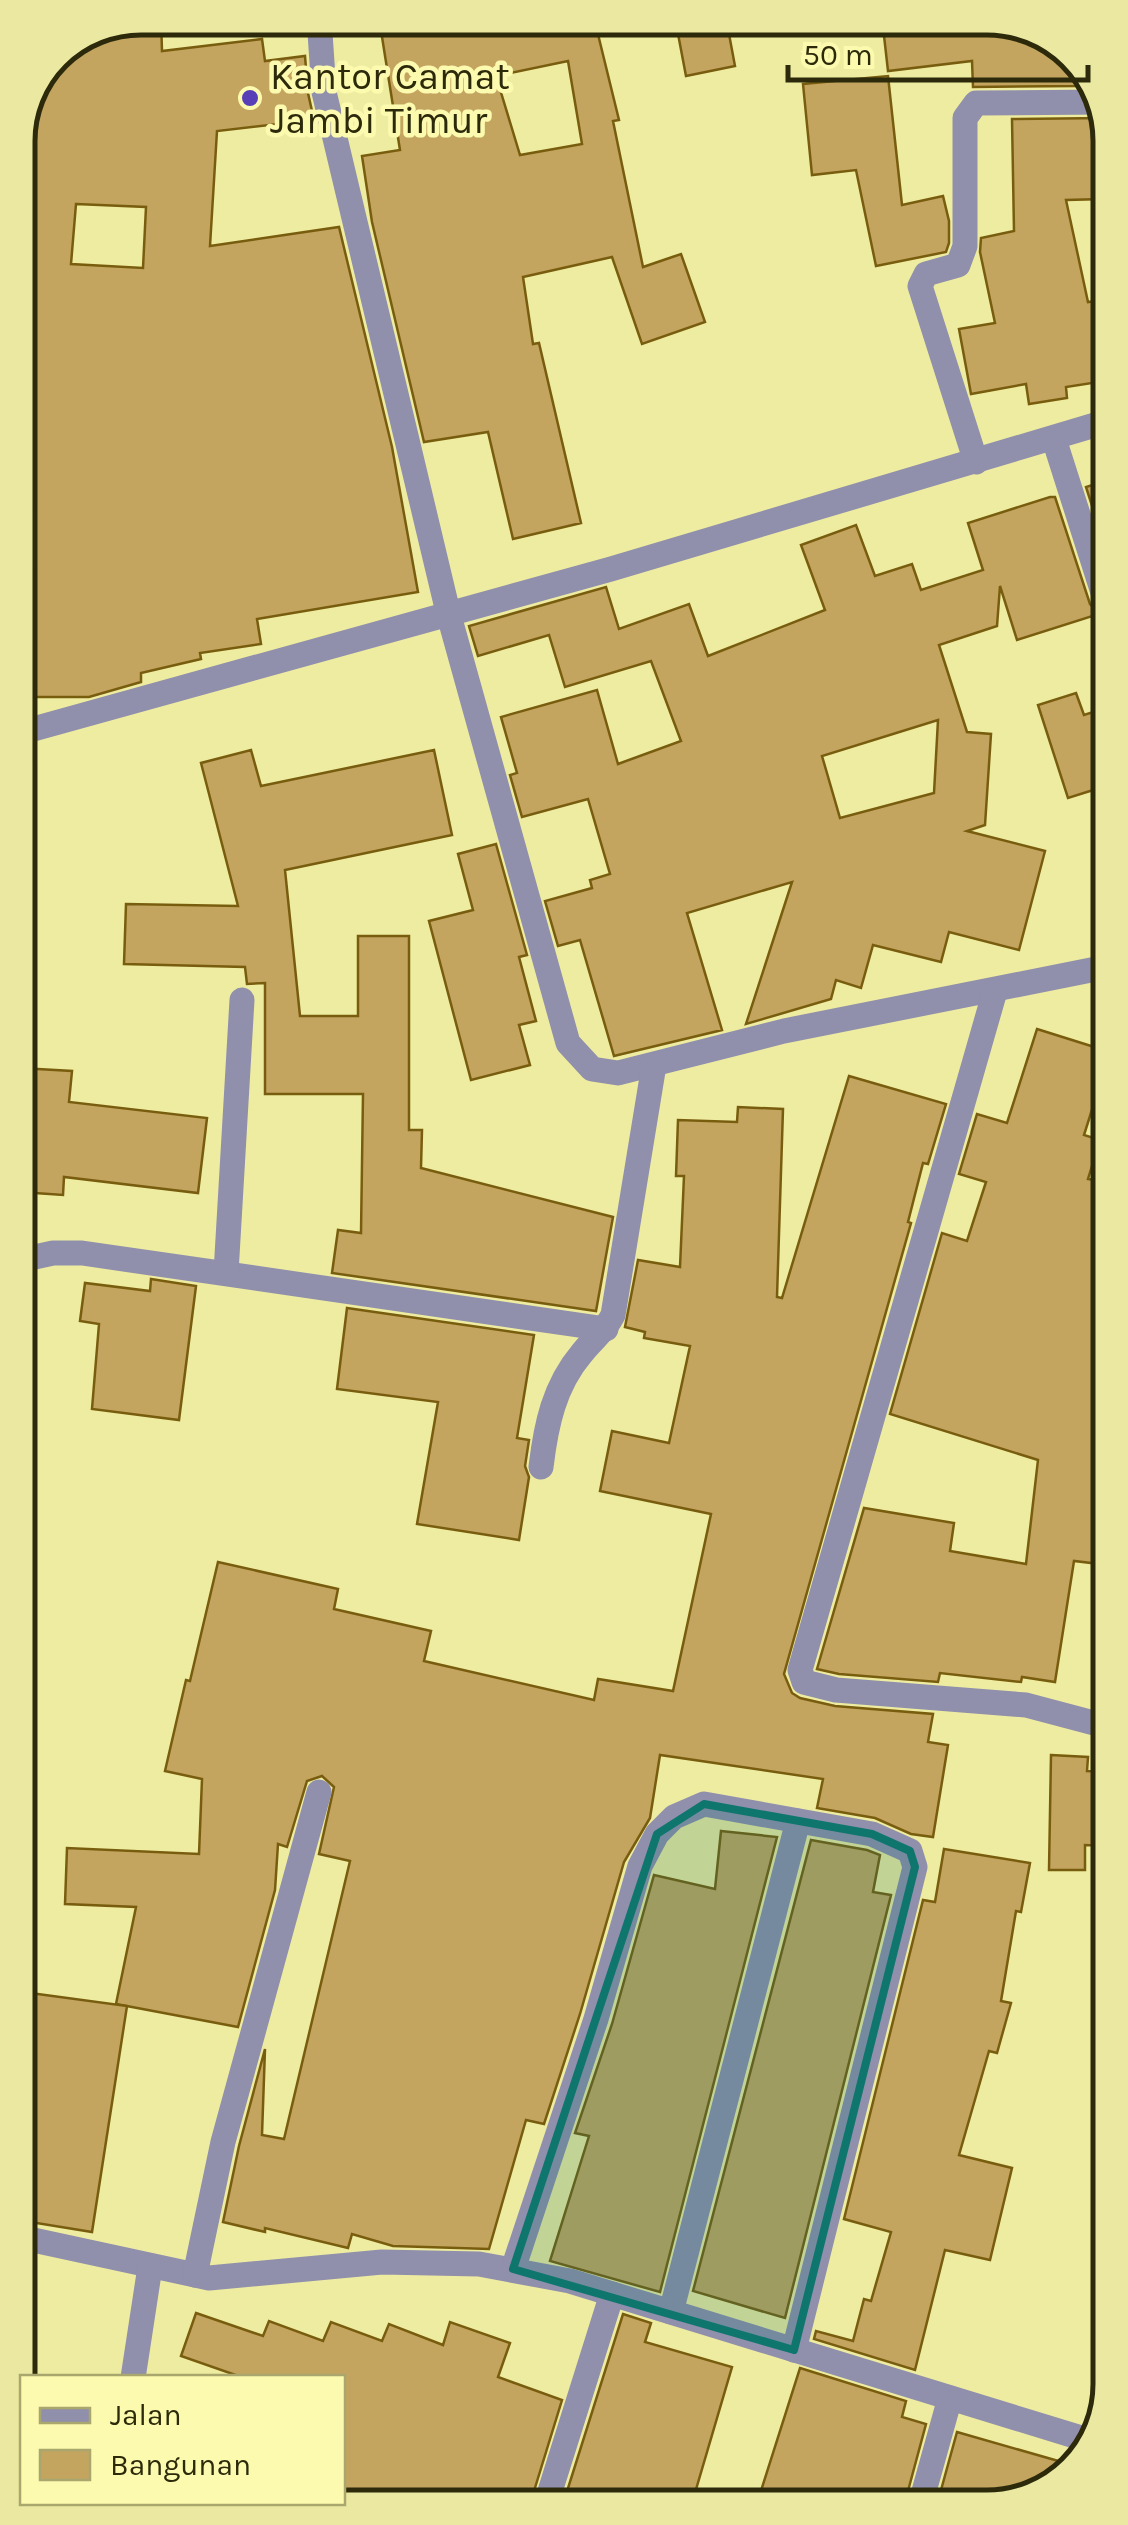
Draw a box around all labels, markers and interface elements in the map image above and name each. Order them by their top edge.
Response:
scale bar [788,20,1088,82]
text: 50 m [803,37,873,73]
place label: Kantor Camat Jambi Timur [270,54,510,143]
marker: Kantor Camat Jambi Timur [239,87,261,109]
legend [20,2375,345,2505]
text: Jalan [110,2397,182,2433]
text: Bangunan [110,2447,251,2483]

